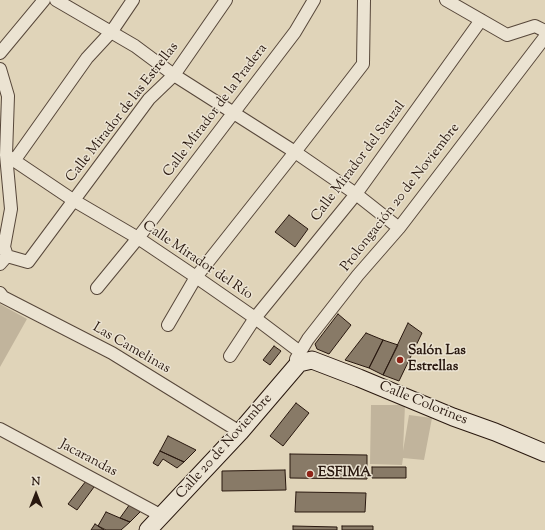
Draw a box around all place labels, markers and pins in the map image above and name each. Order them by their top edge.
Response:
place label: Salón Las Estrellas [408,344,466,376]
marker: Salón Las Estrellas [395,355,405,365]
place label: ESFIMA [318,466,371,482]
marker: ESFIMA [305,469,315,479]

